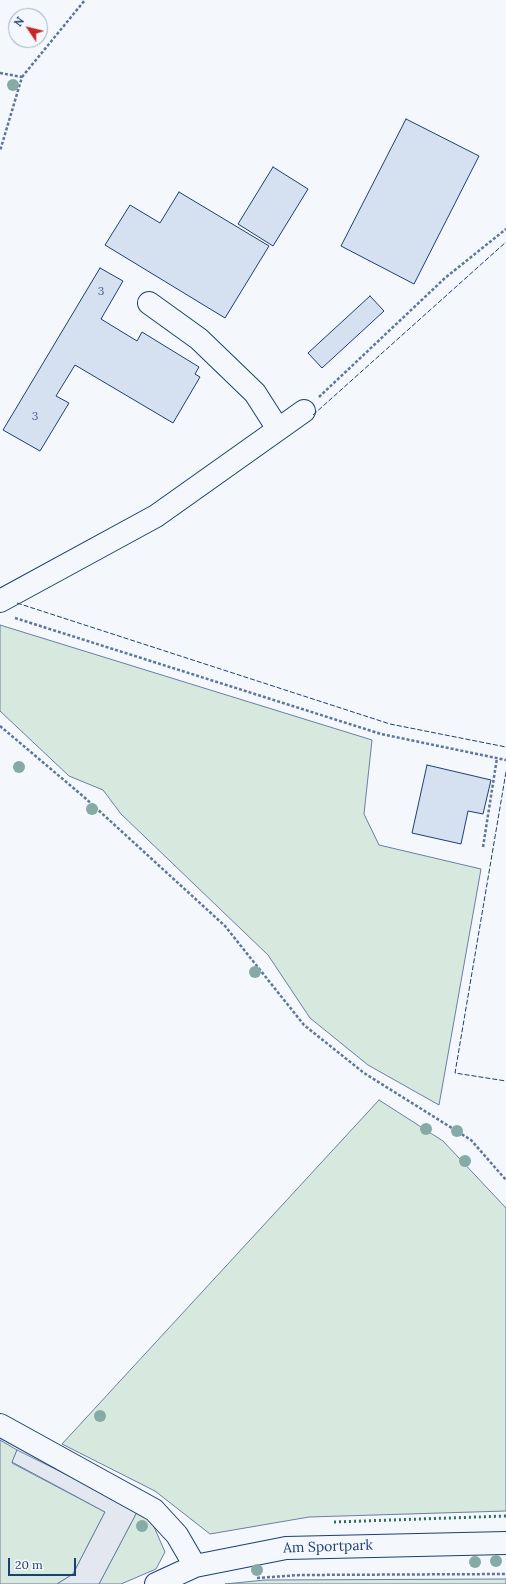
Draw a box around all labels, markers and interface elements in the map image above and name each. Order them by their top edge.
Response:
north arrow [8,8,48,48]
text: N [11,14,27,29]
house number: 3 [98,285,104,299]
house number: 3 [32,410,38,424]
street label: Am Sportpark [283,1537,373,1557]
scale bar [10,1550,78,1576]
text: 20 m [15,1557,43,1572]

